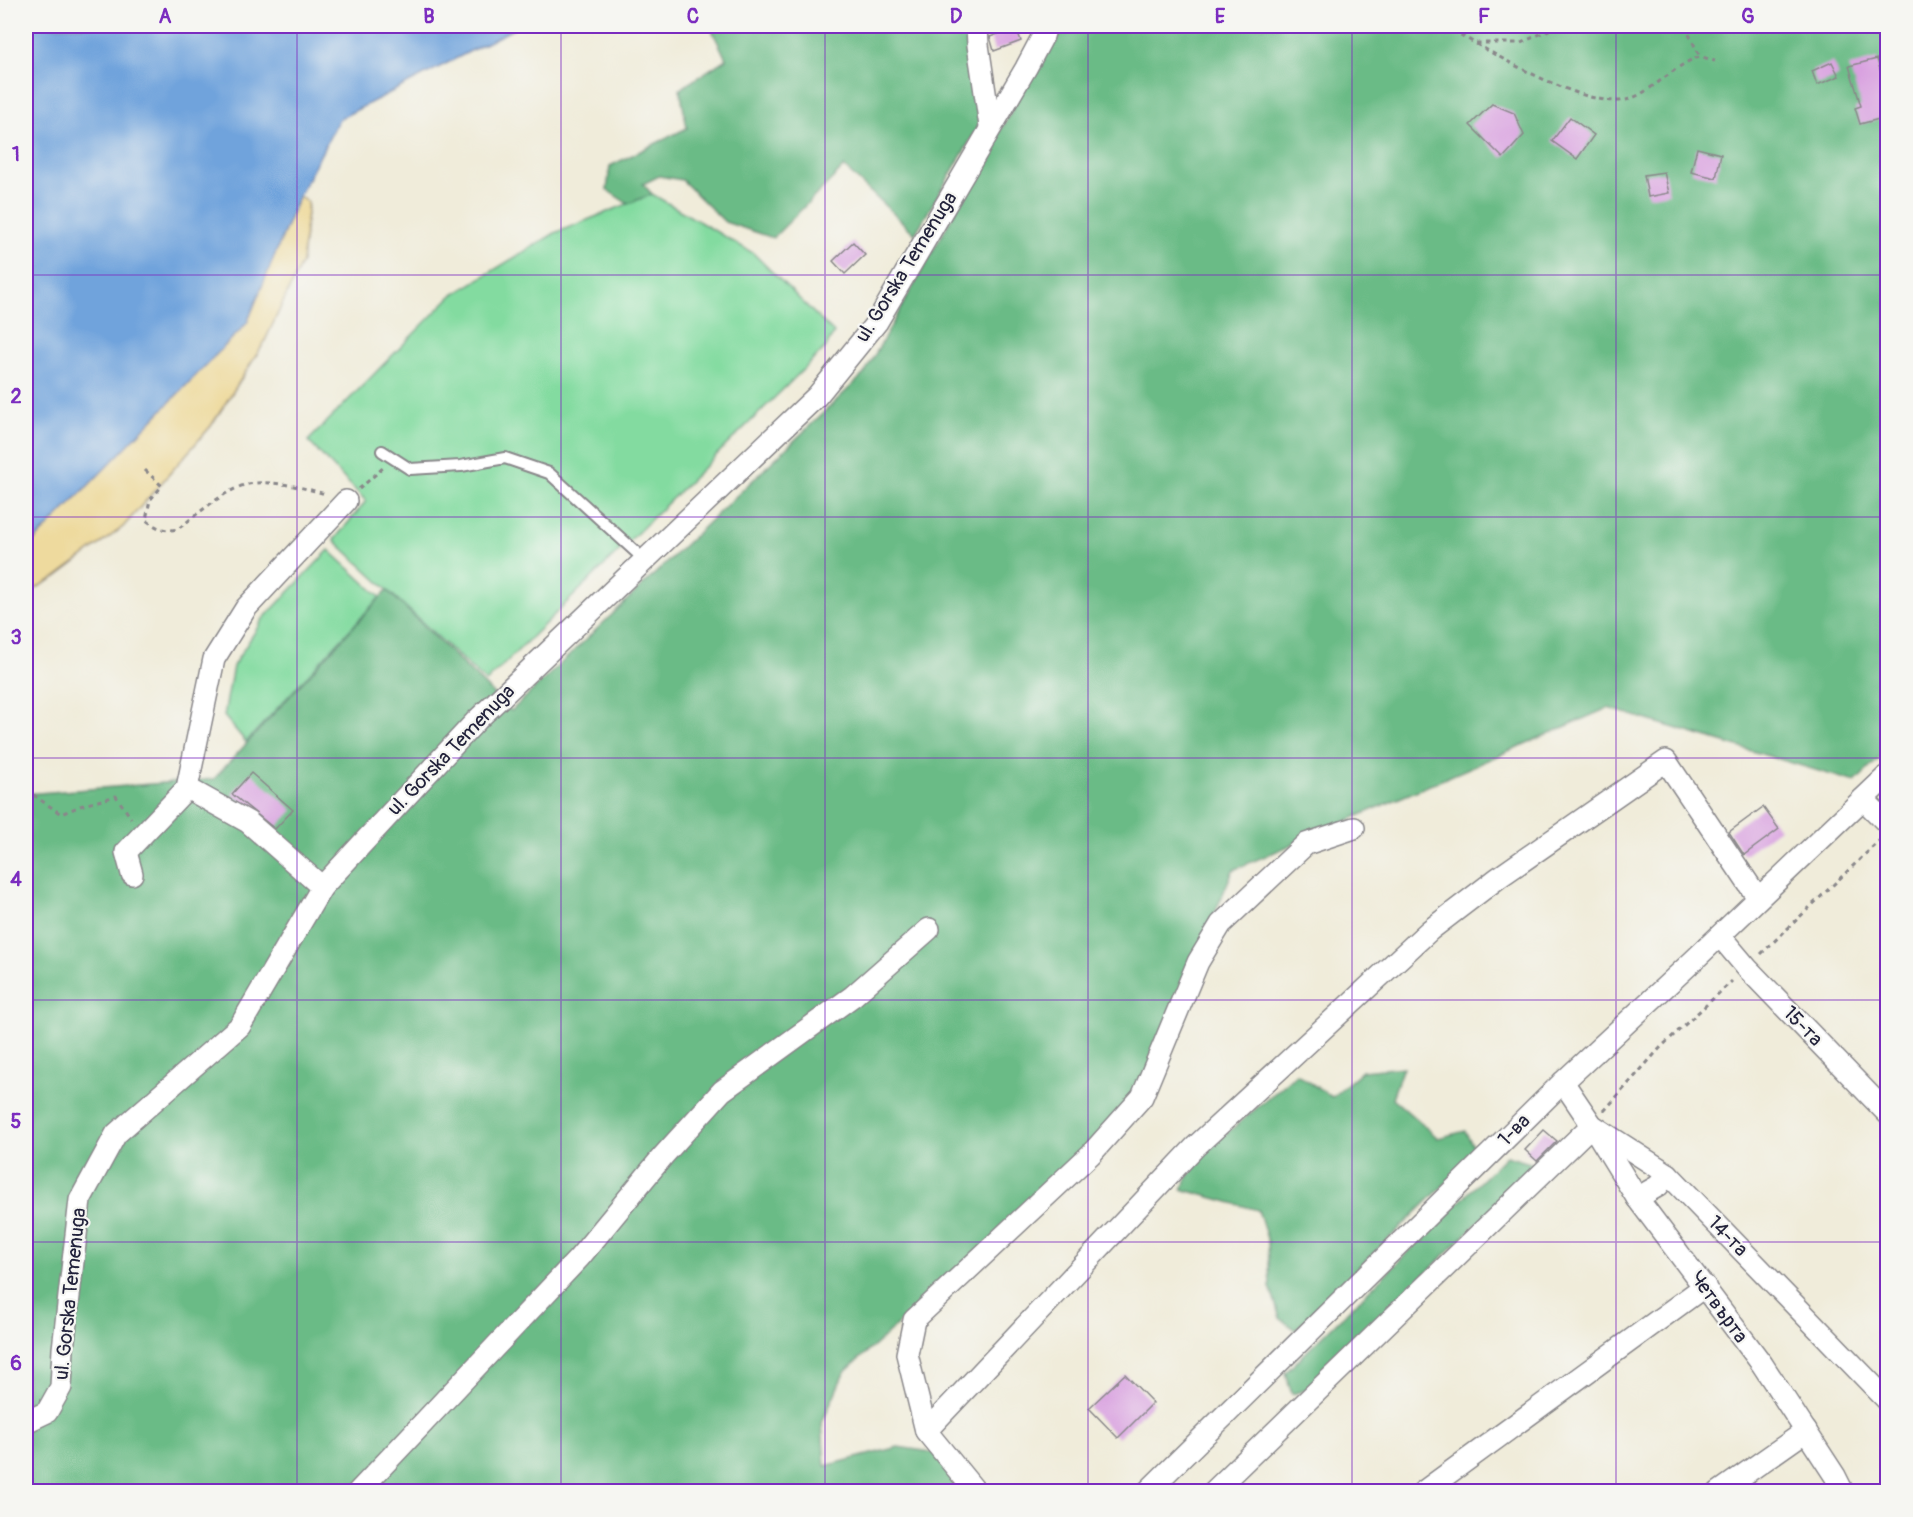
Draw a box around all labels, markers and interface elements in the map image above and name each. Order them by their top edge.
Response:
text: A [159,4,172,29]
text: B [423,4,435,29]
text: C [687,4,699,29]
text: D [950,4,963,29]
text: E [1215,4,1226,29]
text: F [1478,4,1490,29]
text: G [1741,4,1755,29]
text: 1 [12,142,20,167]
street label: ul. Gorska Temenuga [850,187,962,347]
text: 2 [10,384,22,409]
text: 3 [10,625,22,650]
street label: ul. Gorska Temenuga [382,679,520,821]
text: 4 [10,867,22,892]
street label: 15-та [1778,1001,1828,1051]
text: 5 [11,1109,22,1134]
street label: 1-ва [1493,1109,1535,1151]
street label: ul. Gorska Temenuga [49,1207,91,1381]
street label: 14-та [1703,1210,1753,1262]
street label: Четвърта [1685,1266,1753,1348]
text: 6 [10,1351,22,1376]

